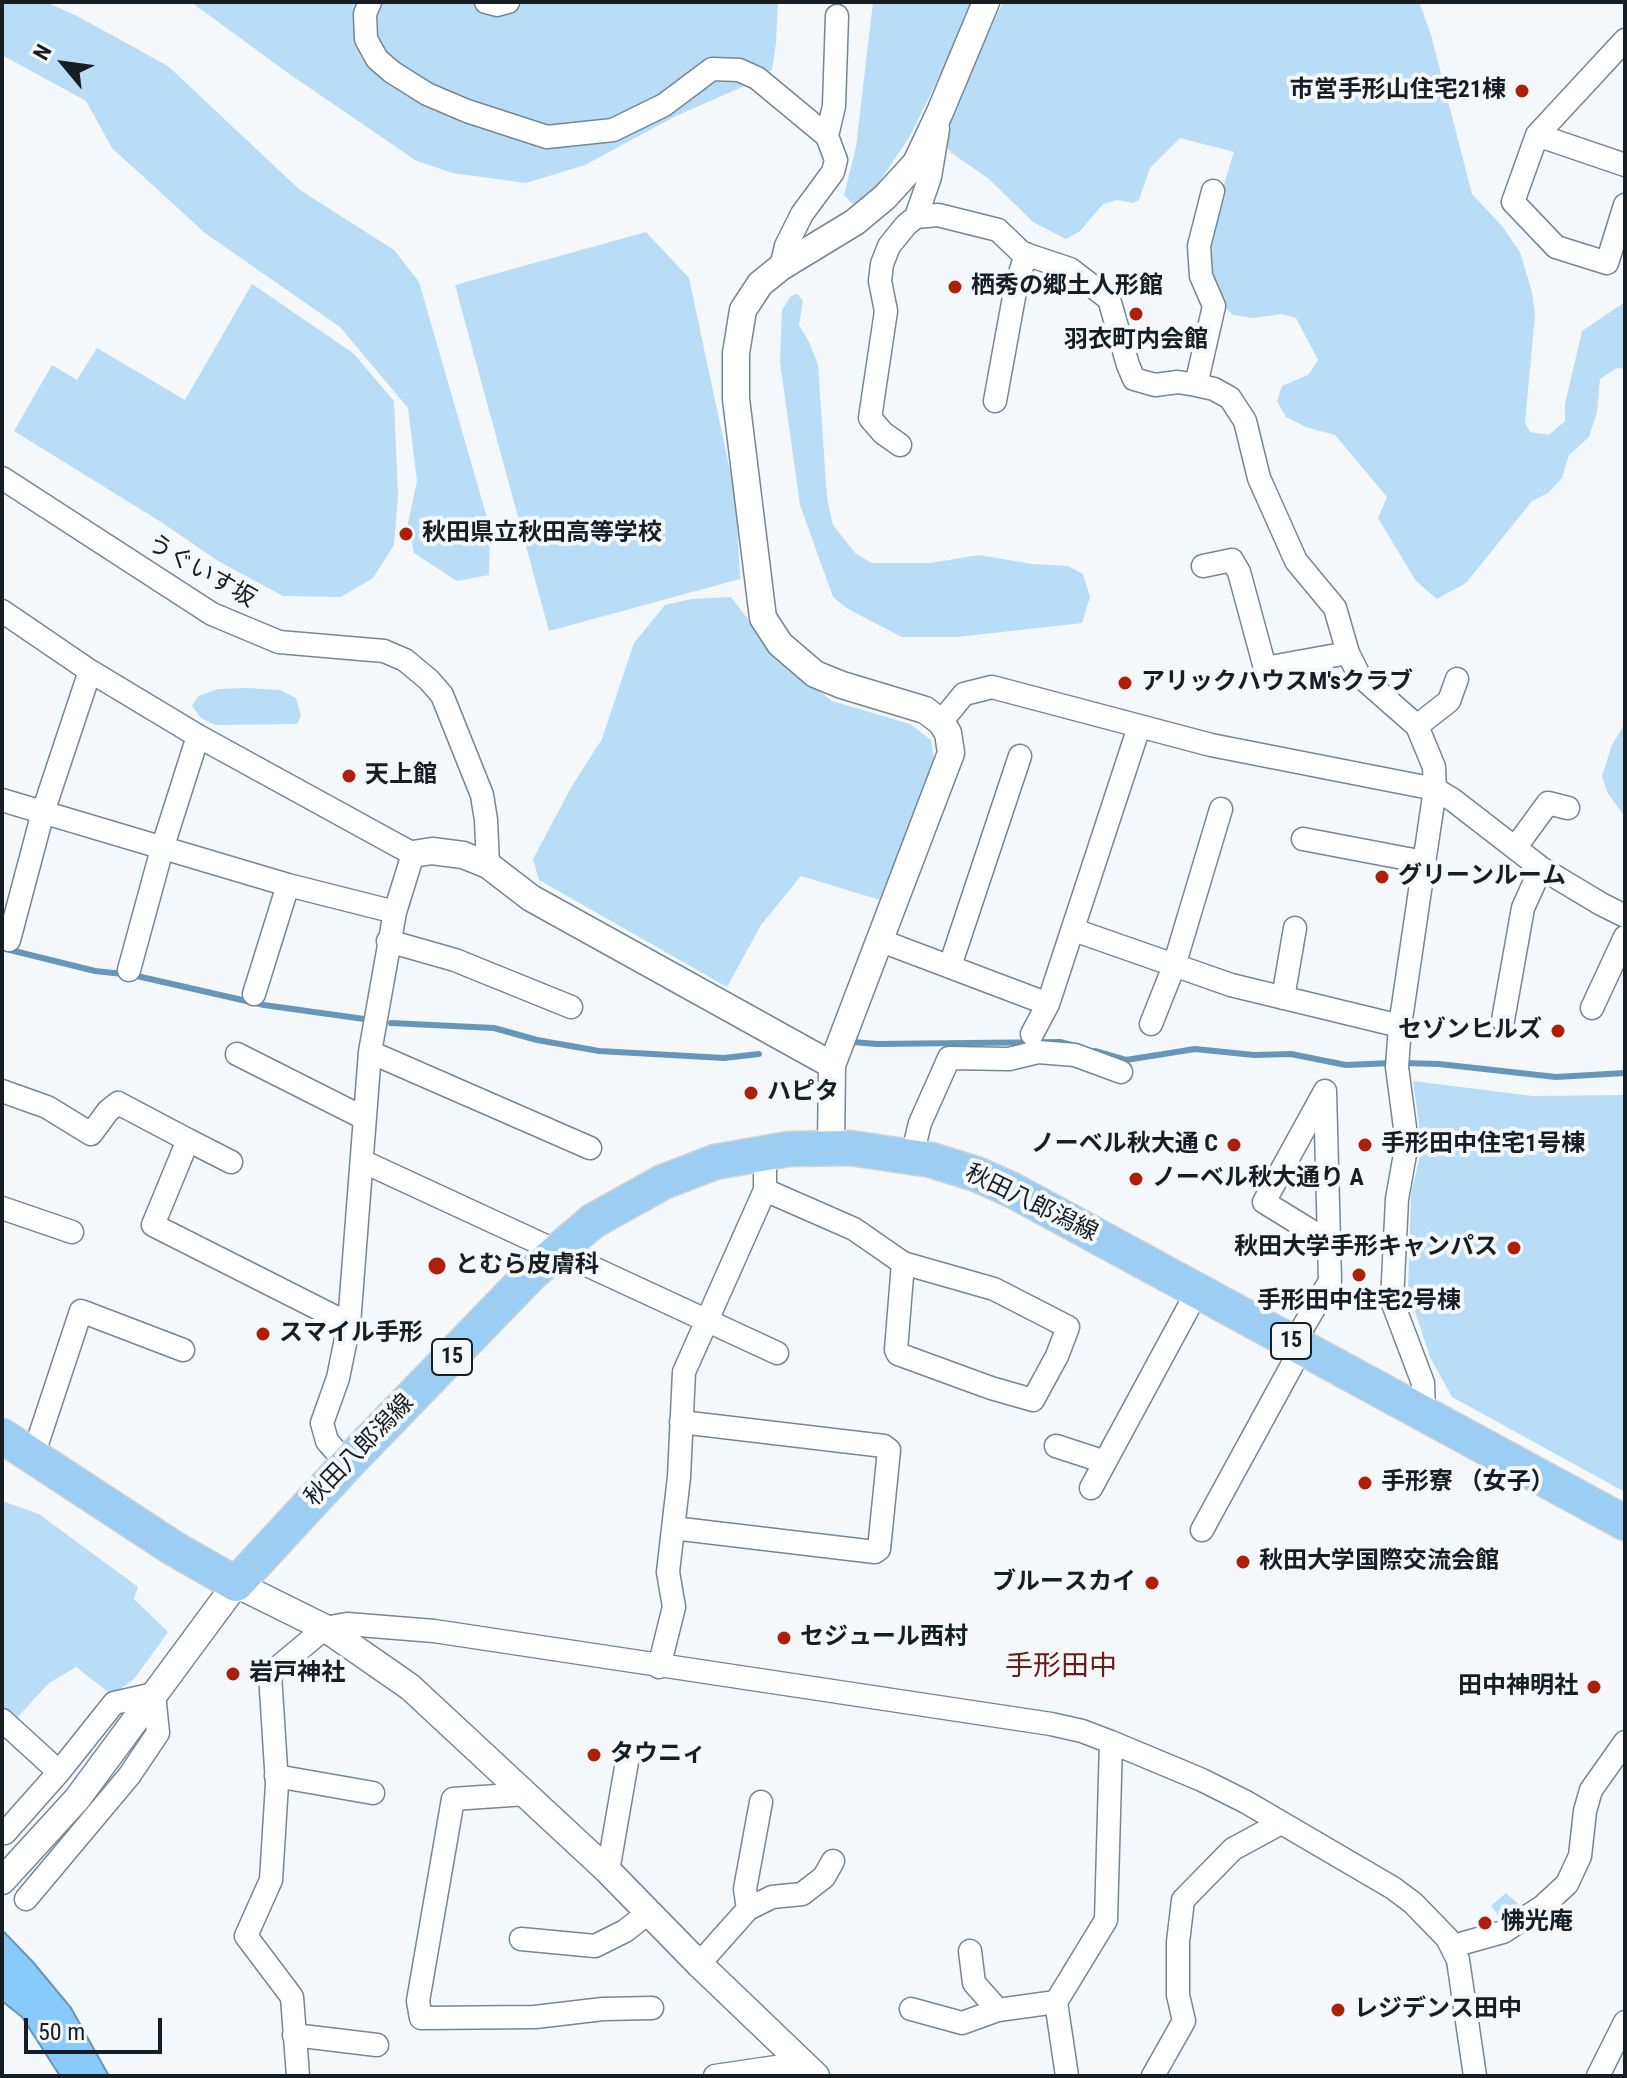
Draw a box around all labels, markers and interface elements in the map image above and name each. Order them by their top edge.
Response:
north arrow [24,24,104,104]
text: N [28,40,57,64]
place label: 市営手形山住宅21棟 [1290,77,1506,105]
marker: 市営手形山住宅21棟 [1513,82,1531,100]
place label: 栖秀の郷土人形館 [971,273,1163,301]
marker: 栖秀の郷土人形館 [946,278,964,296]
marker: 羽衣町内会館 [1127,305,1145,323]
place label: 羽衣町内会館 [1064,327,1208,355]
place label: 秋田県立秋田高等学校 [422,520,662,548]
marker: 秋田県立秋田高等学校 [397,525,415,543]
street label: うぐいす坂 [142,530,260,614]
place label: アリックハウスM'sクラブ [1141,669,1413,697]
marker: アリックハウスM'sクラブ [1116,674,1134,692]
place label: 天上館 [365,762,437,790]
marker: 天上館 [340,767,358,785]
place label: グリーンルーム [1398,863,1566,891]
marker: グリーンルーム [1373,868,1391,886]
place label: セゾンヒルズ [1398,1017,1542,1045]
marker: セゾンヒルズ [1549,1022,1567,1040]
place label: ハピタ [767,1079,839,1107]
marker: ハピタ [742,1084,760,1102]
place label: ノーベル秋大通 C [1031,1131,1218,1159]
place label: 手形田中住宅1号棟 [1381,1131,1585,1159]
marker: ノーベル秋大通 C [1225,1136,1243,1154]
marker: 手形田中住宅1号棟 [1356,1136,1374,1154]
street label: 秋田八郎潟線 [960,1159,1102,1249]
place label: ノーベル秋大通り A [1152,1165,1364,1193]
marker: ノーベル秋大通り A [1127,1170,1145,1188]
place label: 秋田大学手形キャンパス [1234,1234,1498,1262]
marker: 秋田大学手形キャンパス [1505,1239,1523,1257]
place label: とむら皮膚科 [455,1252,599,1280]
marker: とむら皮膚科 [426,1255,448,1277]
marker: 手形田中住宅2号棟 [1350,1266,1368,1284]
place label: 手形田中住宅2号棟 [1257,1288,1461,1316]
place label: スマイル手形 [279,1320,423,1348]
road number: 15 [1271,1323,1311,1359]
marker: スマイル手形 [254,1325,272,1343]
road number: 15 [432,1339,472,1375]
street label: 秋田八郎潟線 [300,1389,420,1513]
place label: 手形寮 （女子） [1381,1469,1555,1497]
marker: 手形寮 （女子） [1356,1474,1374,1492]
place label: 秋田大学国際交流会館 [1259,1548,1499,1576]
marker: 秋田大学国際交流会館 [1234,1553,1252,1571]
place label: ブルースカイ [992,1569,1136,1597]
marker: ブルースカイ [1143,1574,1161,1592]
place label: セジュール西村 [800,1624,968,1652]
marker: セジュール西村 [775,1629,793,1647]
district label: 手形田中 [1005,1651,1117,1685]
place label: 岩戸神社 [249,1660,345,1688]
marker: 岩戸神社 [224,1665,242,1683]
place label: 田中神明社 [1458,1673,1578,1701]
marker: 田中神明社 [1585,1678,1603,1696]
place label: タウニィ [610,1741,706,1769]
marker: タウニィ [585,1746,603,1764]
place label: 怫光庵 [1501,1909,1573,1937]
marker: 怫光庵 [1476,1914,1494,1932]
place label: レジデンス田中 [1354,1996,1522,2024]
marker: レジデンス田中 [1329,2001,1347,2019]
scale bar [28,2002,166,2052]
text: 50 m [38,2018,85,2046]

